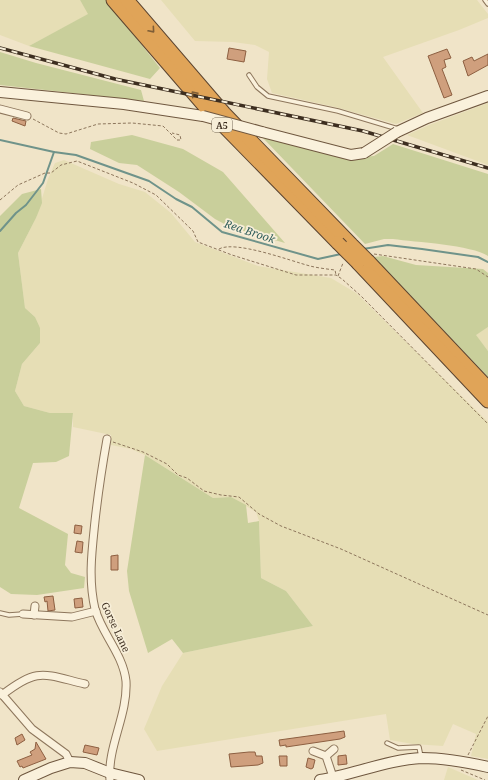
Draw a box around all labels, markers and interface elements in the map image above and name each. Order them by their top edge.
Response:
one-way arrow [147,25,154,32]
one-way arrow [192,92,199,99]
road number: A5 [212,118,232,132]
water label: Rea Brook [222,215,278,247]
street label: Gorse Lane [98,600,134,654]

